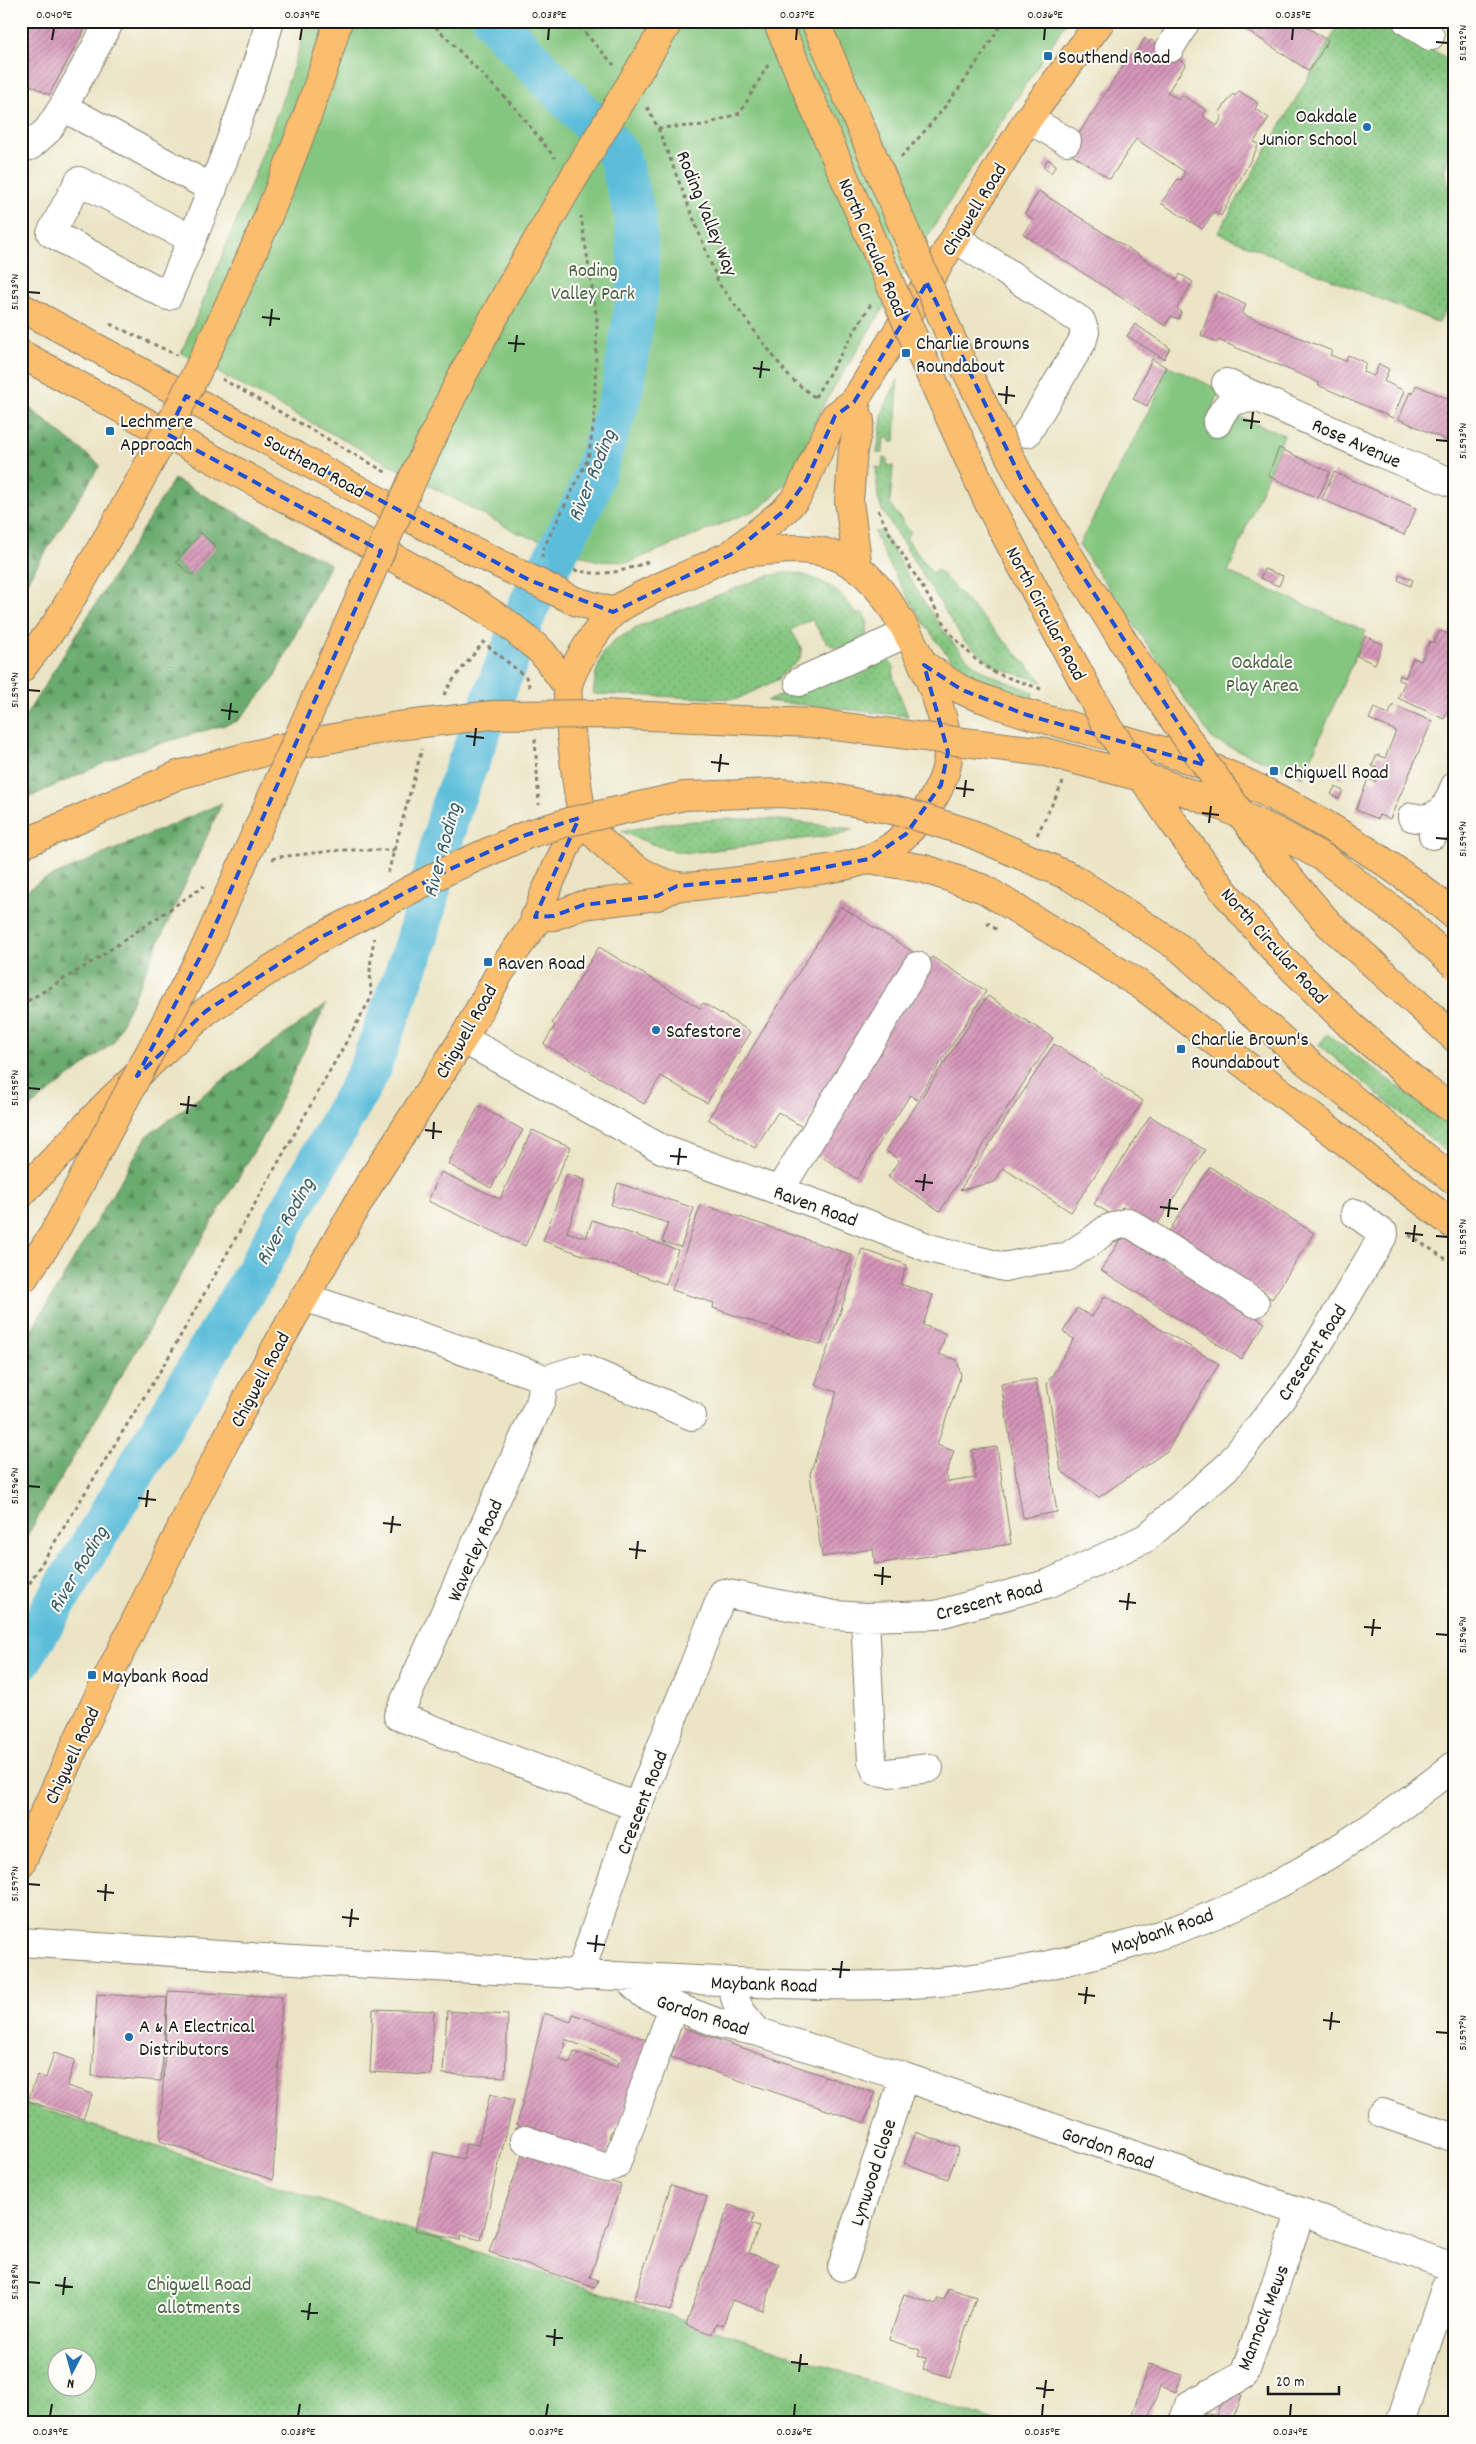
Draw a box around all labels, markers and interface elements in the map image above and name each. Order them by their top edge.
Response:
text: 0.040°E [36,7,72,24]
text: 0.039°E [284,7,320,24]
text: 0.038°E [532,7,567,24]
text: 0.037°E [780,7,815,24]
text: 0.036°E [1027,7,1063,24]
text: 0.035°E [1275,7,1311,24]
text: 51.592°N [1455,25,1472,61]
place label: Southend Road [1058,45,1170,73]
marker: Southend Road [1042,50,1054,62]
place label: Oakdale Junior School [1259,104,1357,155]
marker: Oakdale Junior School [1361,121,1373,133]
street label: Roding Valley Way [667,147,743,282]
street label: Chigwell Road [936,159,1015,262]
street label: North Circular Road [829,174,913,322]
park label: Roding Valley Park [551,258,635,309]
text: 51.593°N [7,274,24,310]
place label: Charlie Browns Roundabout [916,331,1030,382]
marker: Charlie Browns Roundabout [900,347,912,359]
place label: Lechmere Approach [120,409,193,460]
street label: Rose Avenue [1307,413,1405,477]
text: 51.593°N [1455,423,1472,459]
marker: Lechmere Approach [104,425,116,437]
water label: River Roding [562,425,626,527]
street label: Southend Road [258,428,369,507]
street label: North Circular Road [997,542,1092,687]
park label: Oakdale Play Area [1226,650,1299,701]
text: 51.594°N [7,672,24,708]
place label: Chigwell Road [1284,760,1389,788]
marker: Chigwell Road [1268,765,1280,777]
water label: River Roding [417,799,471,901]
text: 51.594°N [1455,821,1472,857]
street label: North Circular Road [1213,882,1333,1012]
place label: Raven Road [498,951,585,979]
marker: Raven Road [482,956,494,968]
street label: Chigwell Road [429,980,506,1085]
place label: Safestore [666,1019,741,1047]
marker: Safestore [650,1024,662,1036]
place label: Charlie Brown's Roundabout [1191,1027,1309,1078]
marker: Charlie Brown's Roundabout [1175,1043,1187,1055]
text: 51.595°N [7,1070,24,1106]
water label: River Roding [249,1172,324,1272]
street label: Raven Road [769,1180,861,1236]
text: 51.595°N [1455,1219,1472,1255]
street label: Crescent Road [1272,1300,1355,1407]
street label: Chigwell Road [225,1328,299,1433]
text: 51.596°N [7,1467,24,1504]
street label: Waverley Road [442,1496,512,1607]
water label: River Roding [42,1521,118,1620]
street label: Crescent Road [933,1574,1047,1630]
text: 51.596°N [1455,1616,1472,1653]
place label: Maybank Road [102,1664,209,1692]
marker: Maybank Road [86,1669,98,1681]
street label: Chigwell Road [39,1703,109,1810]
street label: Crescent Road [611,1747,677,1859]
text: 51.597°N [7,1866,24,1902]
street label: Maybank Road [1108,1902,1218,1963]
street label: Maybank Road [710,1970,818,2002]
street label: Gordon Road [652,1989,752,2045]
place label: A & A Electrical Distributors [139,2014,255,2065]
text: 51.597°N [1455,2015,1472,2051]
marker: A & A Electrical Distributors [123,2031,135,2043]
street label: Lynwood Close [844,2116,905,2230]
street label: Gordon Road [1057,2121,1157,2179]
street label: Mannock Mews [1232,2261,1298,2375]
text: 51.598°N [7,2264,24,2300]
park label: Chigwell Road allotments [147,2272,251,2323]
north arrow [48,2346,98,2396]
scale bar [1268,2364,1340,2396]
text: 20 m [1276,2372,1304,2394]
text: N [66,2373,75,2393]
text: 0.039°E [32,2424,68,2441]
text: 0.038°E [281,2424,316,2441]
text: 0.037°E [529,2424,564,2441]
text: 0.036°E [776,2424,812,2441]
text: 0.035°E [1024,2424,1060,2441]
text: 0.034°E [1273,2424,1308,2441]

